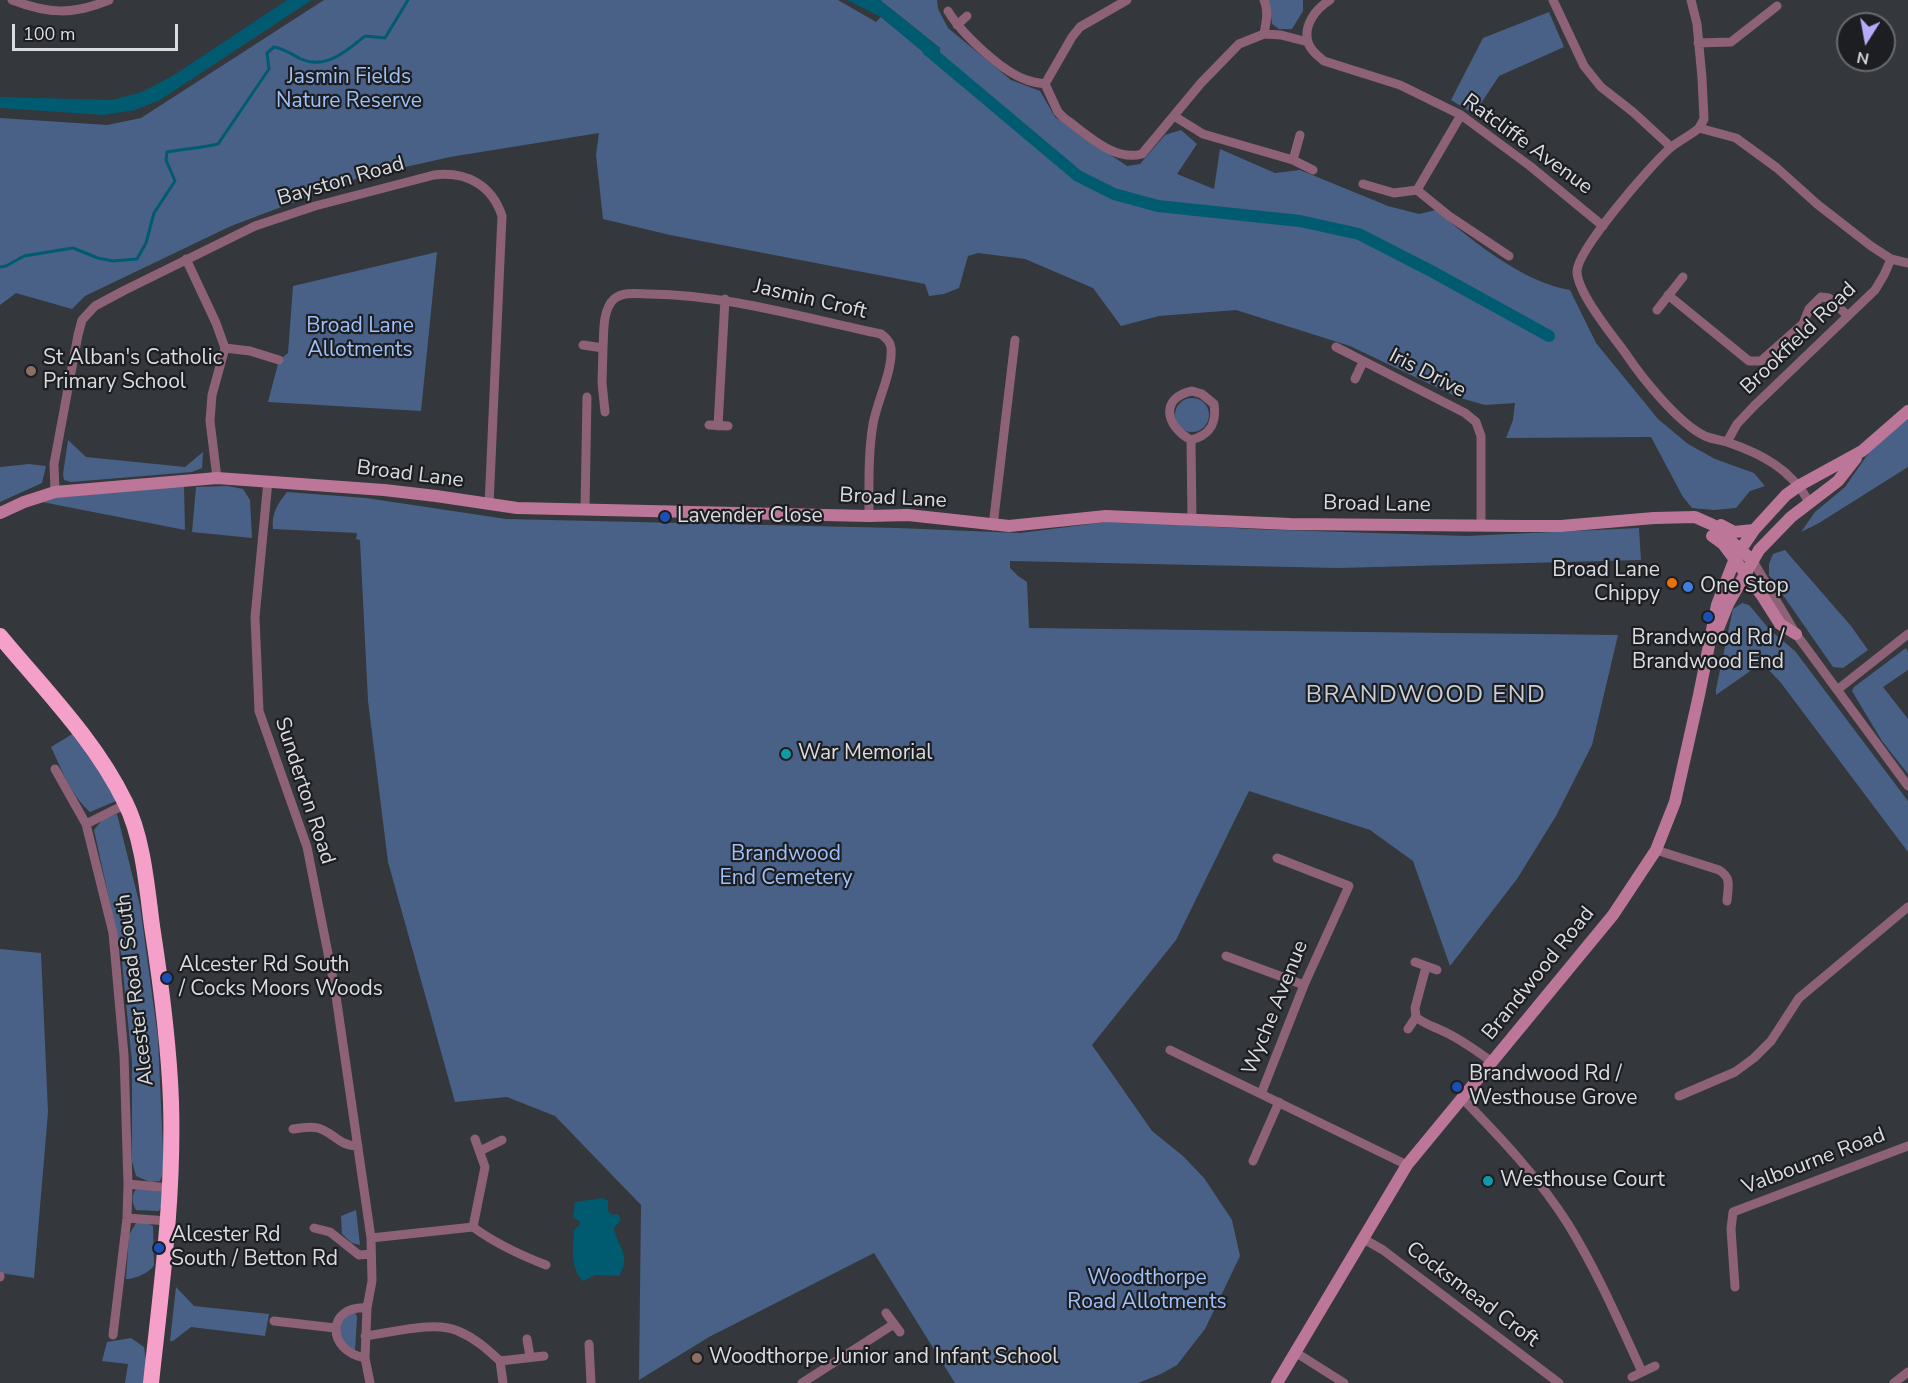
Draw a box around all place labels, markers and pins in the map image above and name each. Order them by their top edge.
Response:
place label: St Alban's Catholic Primary School [43,346,222,396]
marker: St Alban's Catholic Primary School [24,364,38,378]
place label: Lavender Close [677,504,823,530]
marker: Lavender Close [658,510,672,524]
place label: Broad Lane Chippy [1552,558,1660,608]
place label: One Stop [1700,574,1789,600]
marker: Broad Lane Chippy [1665,576,1679,590]
marker: One Stop [1681,580,1695,594]
marker: Brandwood Rd / Brandwood End [1701,610,1715,624]
place label: Brandwood Rd / Brandwood End [1632,626,1784,676]
place label: War Memorial [798,741,932,767]
marker: War Memorial [779,747,793,761]
place label: Alcester Rd South / Cocks Moors Woods [179,953,383,1003]
marker: Alcester Rd South / Cocks Moors Woods [160,971,174,985]
place label: Brandwood Rd / Westhouse Grove [1469,1062,1637,1112]
marker: Brandwood Rd / Westhouse Grove [1450,1080,1464,1094]
place label: Westhouse Court [1500,1168,1665,1194]
marker: Westhouse Court [1481,1174,1495,1188]
place label: Alcester Rd South / Betton Rd [171,1223,338,1273]
marker: Alcester Rd South / Betton Rd [152,1241,166,1255]
place label: Woodthorpe Junior and Infant School [709,1345,1059,1371]
marker: Woodthorpe Junior and Infant School [690,1351,704,1365]

